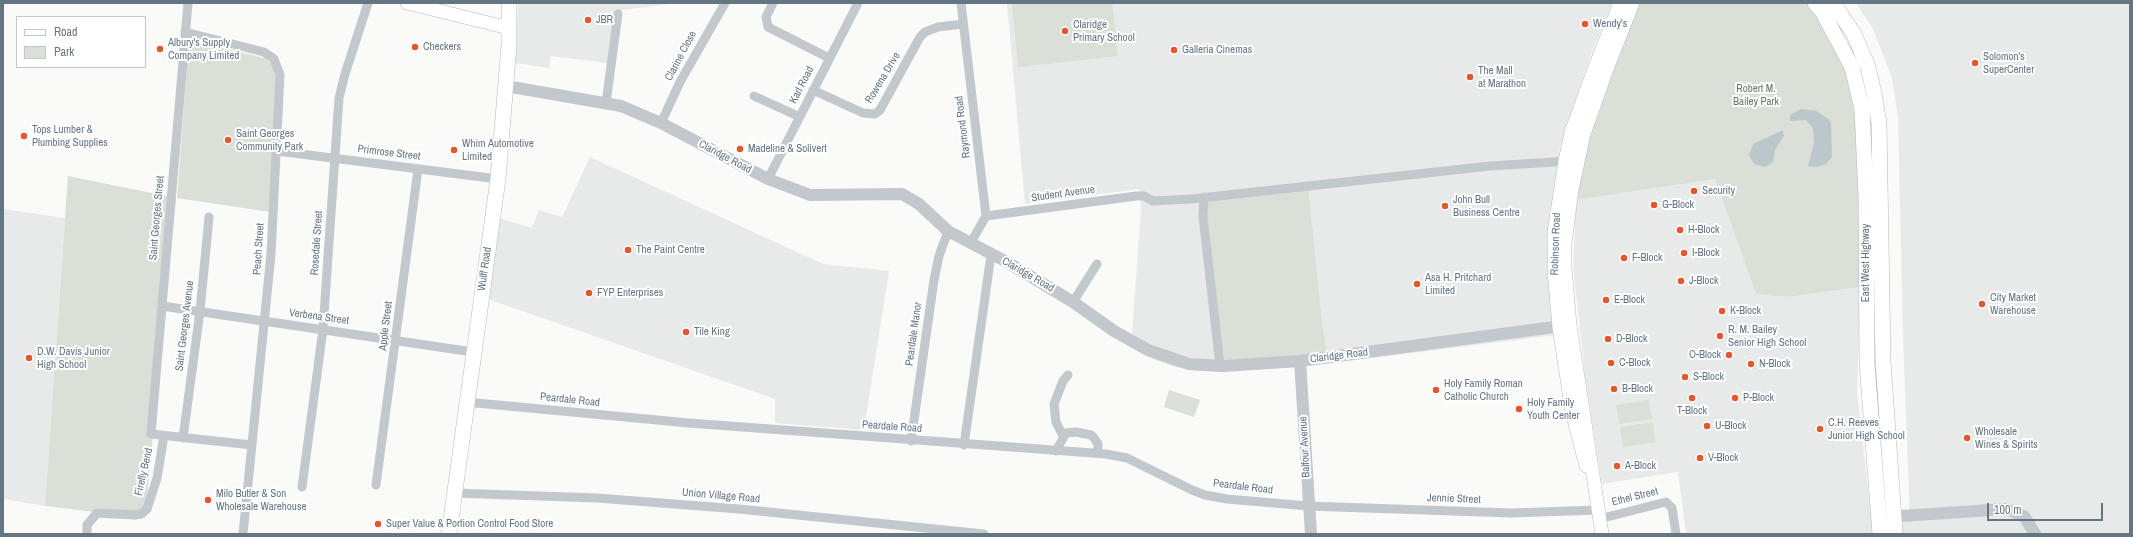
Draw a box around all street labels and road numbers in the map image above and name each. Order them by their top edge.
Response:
street label: Clarine Close [662,29,700,83]
street label: Rowena Drive [863,50,903,106]
street label: Karl Road [787,64,817,106]
street label: Raymond Road [953,95,973,159]
street label: Claridge Road [696,138,754,176]
street label: Primrose Street [357,143,421,163]
street label: Saint Georges Street [147,175,167,261]
street label: Student Avenue [1030,183,1096,205]
street label: Rosedale Street [308,210,326,276]
street label: Robinson Road [1548,212,1564,276]
street label: Peach Street [251,223,267,275]
street label: East West Highway [1859,224,1873,302]
street label: Wulff Road [475,246,495,292]
street label: Claridge Road [1000,255,1056,295]
street label: Saint Georges Avenue [173,280,197,372]
street label: Apple Street [376,301,396,351]
street label: Peardale Manor [903,301,925,367]
street label: Verbena Street [288,306,350,328]
street label: Claridge Road [1309,346,1369,366]
street label: Peardale Road [539,390,601,410]
street label: Balfour Avenue [1297,416,1313,478]
street label: Peardale Road [862,418,922,436]
street label: Firefly Bend [132,447,156,497]
street label: Peardale Road [1212,477,1274,497]
street label: Ethel Street [1611,485,1659,509]
street label: Union Village Road [682,486,760,506]
street label: Jennie Street [1427,491,1481,507]

